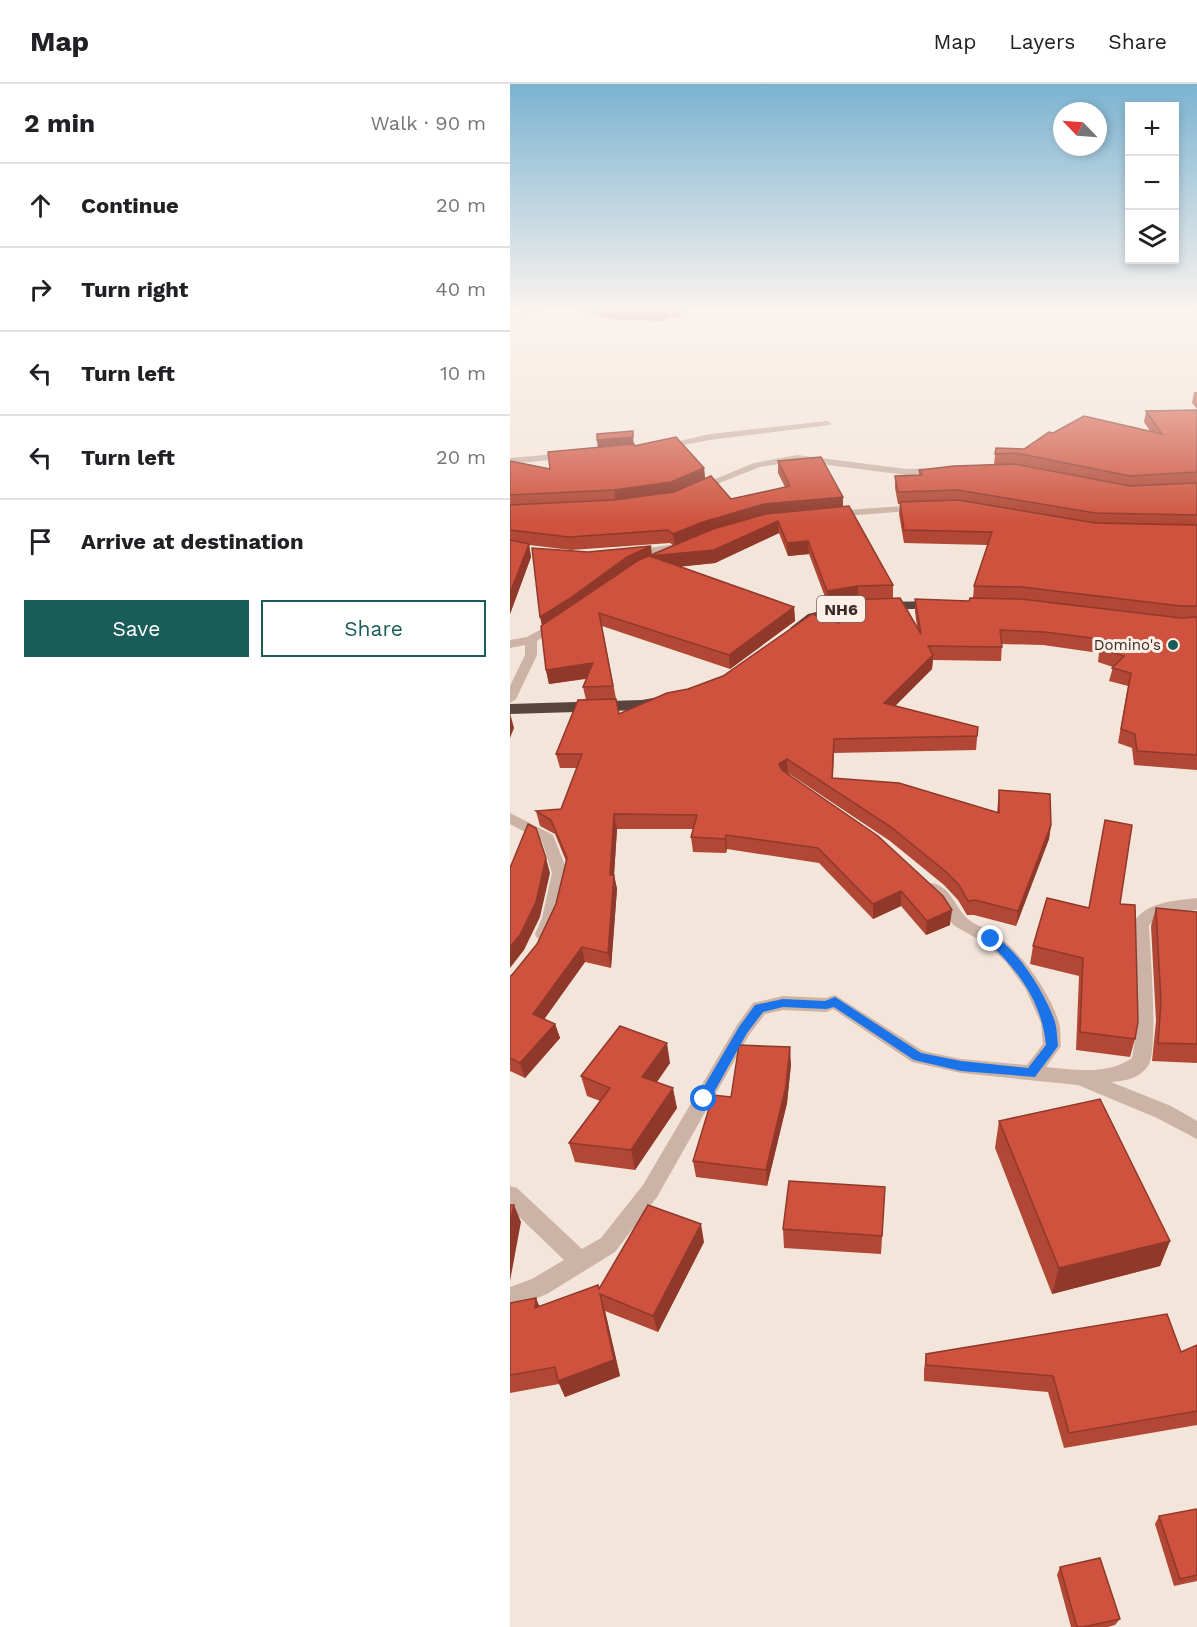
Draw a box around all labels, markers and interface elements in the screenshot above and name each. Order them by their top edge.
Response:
text: Map [30,25,89,58]
text: Map [933,29,976,54]
text: Layers [1009,29,1075,54]
text: Share [1108,29,1167,54]
north arrow [1053,102,1107,156]
map controls [1125,102,1179,264]
button: + [1125,102,1179,156]
text: 2 min [24,108,95,138]
text: Walk · 90 m [370,111,486,135]
button: − [1125,156,1179,210]
icon: ahead [24,189,57,222]
text: Continue [81,193,179,218]
text: 20 m [436,193,486,217]
button: layers [1125,210,1179,264]
icon: right [24,273,57,306]
text: Turn right [81,277,188,302]
text: 40 m [435,277,486,301]
icon: left [24,357,57,390]
text: Turn left [81,361,175,386]
text: 10 m [440,361,486,385]
icon: left [24,441,57,474]
text: Turn left [81,445,175,470]
text: 20 m [436,445,486,469]
icon: arrive [24,525,57,558]
text: Arrive at destination [81,529,304,554]
road number: NH6 [817,596,865,622]
button: Save [24,600,249,657]
button: Share [261,600,486,657]
place label: Domino's [1094,636,1161,654]
marker: Domino's [1166,638,1180,652]
route end [977,925,1003,951]
route start [690,1085,716,1111]

